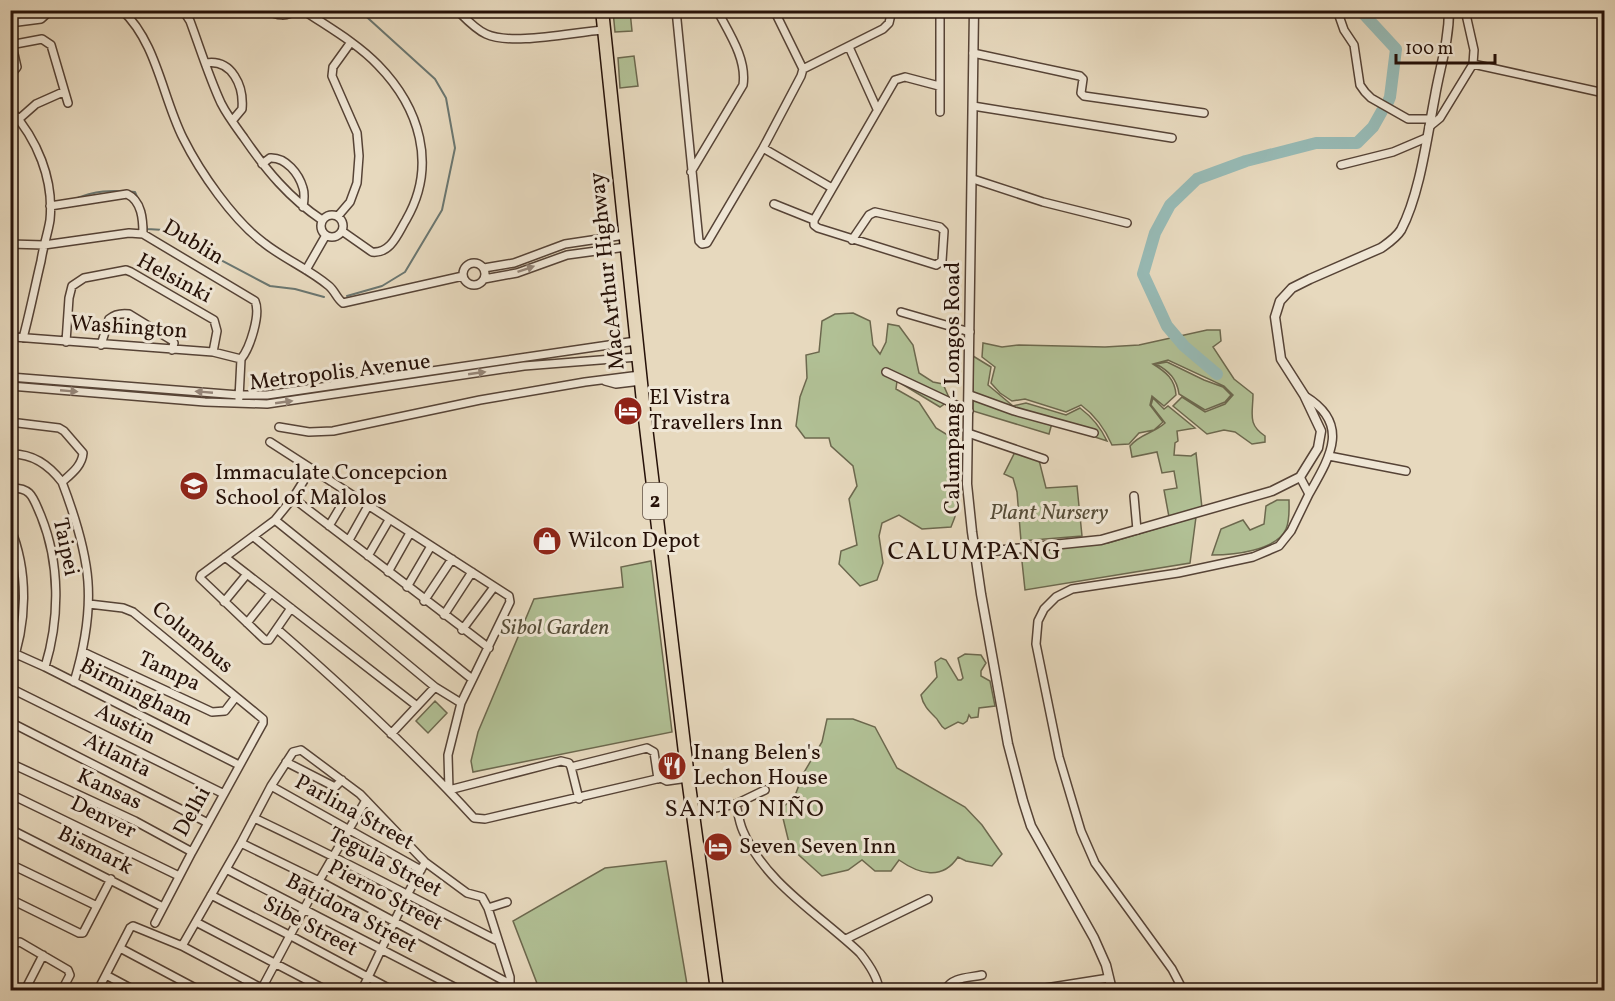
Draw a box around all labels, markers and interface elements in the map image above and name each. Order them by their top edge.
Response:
scale bar [1396,27,1495,65]
text: 100 m [1405,37,1454,62]
street label: MacArthur Highway [582,170,634,371]
street label: Dublin [156,213,230,273]
street label: Helsinki [131,246,217,312]
street label: Calumpang - Longos Road [938,262,969,514]
one-way arrow [518,264,536,274]
street label: Washington [69,308,189,348]
street label: Metropolis Avenue [248,347,432,399]
one-way arrow [468,369,487,378]
place label: El Vistra Travellers Inn [649,383,783,439]
one-way arrow [59,386,78,395]
one-way arrow [194,387,213,397]
hotel icon: El Vistra Travellers Inn [612,395,644,427]
one-way arrow [275,397,294,406]
place label: Immaculate Concepcion School of Malolos [215,458,448,514]
school or university icon: Immaculate Concepcion School of Malolos [178,470,210,502]
road number: 2 [643,483,667,519]
park label: Plant Nursery [990,498,1108,529]
street label: Taipei [44,515,86,579]
shop icon: Wilcon Depot [531,525,563,557]
place label: Wilcon Depot [568,526,700,557]
district label: CALUMPANG [888,534,1063,570]
street label: Columbus [144,595,240,681]
park label: Sibol Garden [501,613,609,644]
street label: Tampa [133,644,205,700]
street label: Birmingham [74,651,198,735]
street label: Austin [89,697,161,753]
street label: Atlanta [78,726,156,786]
place label: Inang Belen's Lechon House [693,738,828,794]
restaurant icon: Inang Belen's Lechon House [656,750,688,782]
street label: Kansas [71,761,147,819]
street label: Parlina Street [289,767,420,859]
street label: Delhi [167,781,219,843]
street label: Denver [65,789,141,847]
district label: SANTO NIÑO [665,793,825,827]
street label: Bismark [52,819,138,883]
street label: Tegula Street [323,820,448,906]
hotel icon: Seven Seven Inn [702,831,734,863]
place label: Seven Seven Inn [739,832,896,863]
street label: Pierno Street [322,853,448,939]
street label: Batidora Street [280,866,423,962]
street label: Sibe Street [257,889,363,965]

